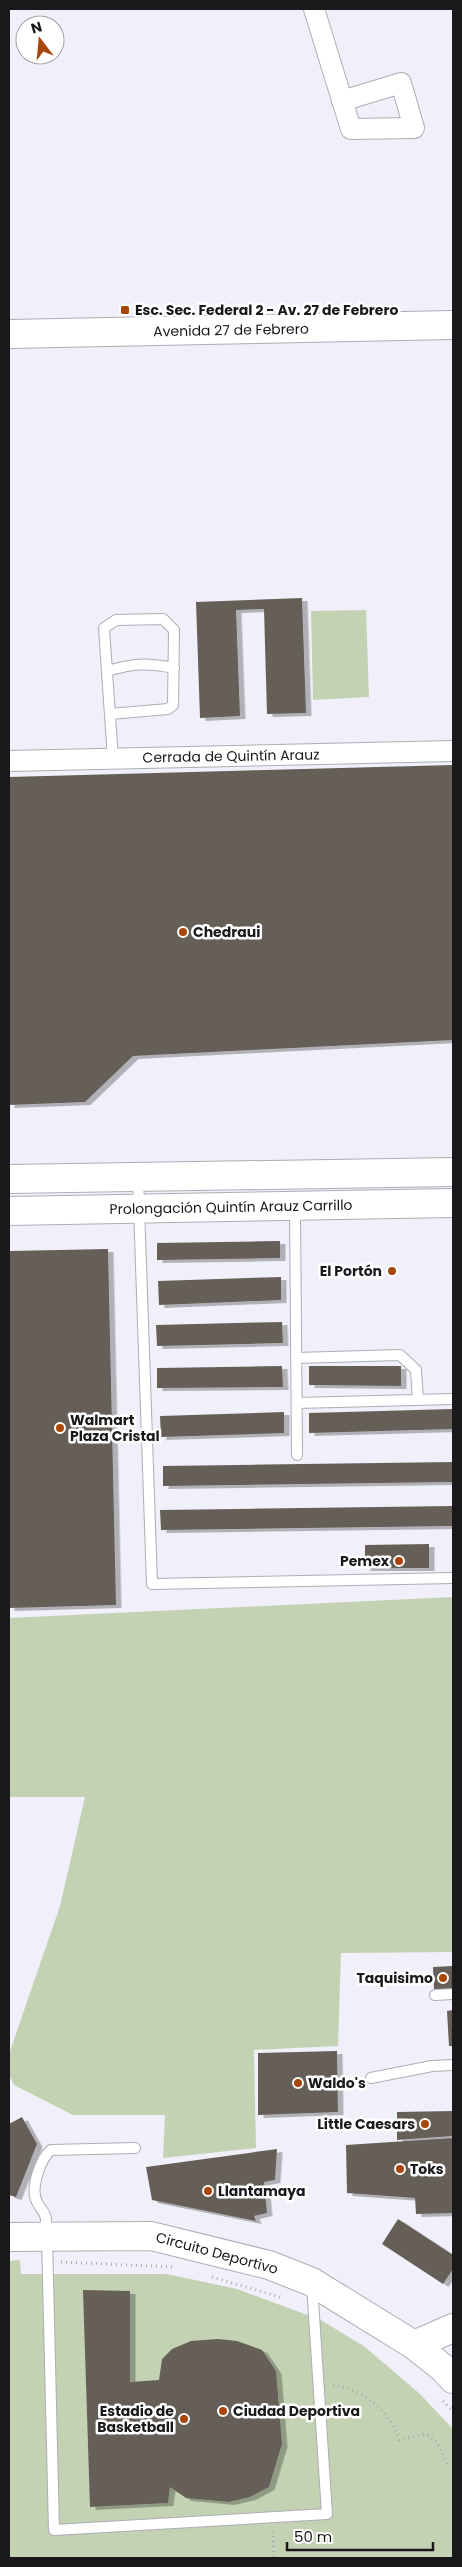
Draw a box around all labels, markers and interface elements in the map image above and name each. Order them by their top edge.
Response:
north arrow [15,15,65,65]
text: N [29,16,44,39]
place label: Esc. Sec. Federal 2 - Av. 27 de Febrero [135,300,398,320]
marker: Esc. Sec. Federal 2 - Av. 27 de Febrero [119,304,131,316]
street label: Avenida 27 de Febrero [153,319,309,341]
street label: Cerrada de Quintín Arauz [142,744,320,768]
place label: Chedraui [193,922,260,942]
marker: Chedraui [177,926,189,938]
street label: Prolongación Quintín Arauz Carrillo [109,1195,353,1219]
place label: El Portón [320,1261,382,1281]
marker: El Portón [386,1265,398,1277]
place label: Walmart Plaza Cristal [70,1410,160,1446]
marker: Walmart Plaza Cristal [54,1422,66,1434]
place label: Pemex [340,1551,390,1571]
marker: Pemex [393,1555,405,1567]
place label: Taquisimo [356,1968,433,1988]
marker: Taquisimo [437,1972,449,1984]
place label: Waldo's [308,2073,366,2093]
marker: Waldo's [292,2077,304,2089]
place label: Little Caesars [317,2114,415,2134]
marker: Little Caesars [419,2118,431,2130]
place label: Toks [410,2159,444,2179]
marker: Toks [394,2163,406,2175]
place label: Llantamaya [218,2181,306,2201]
marker: Llantamaya [202,2185,214,2197]
street label: Circuito Deportivo [154,2227,280,2279]
place label: Estadio de Basketball [97,2401,174,2437]
place label: Ciudad Deportiva [233,2401,360,2421]
marker: Ciudad Deportiva [217,2405,229,2417]
marker: Estadio de Basketball [178,2413,190,2425]
scale bar [287,2520,433,2552]
text: 50 m [294,2526,332,2547]

